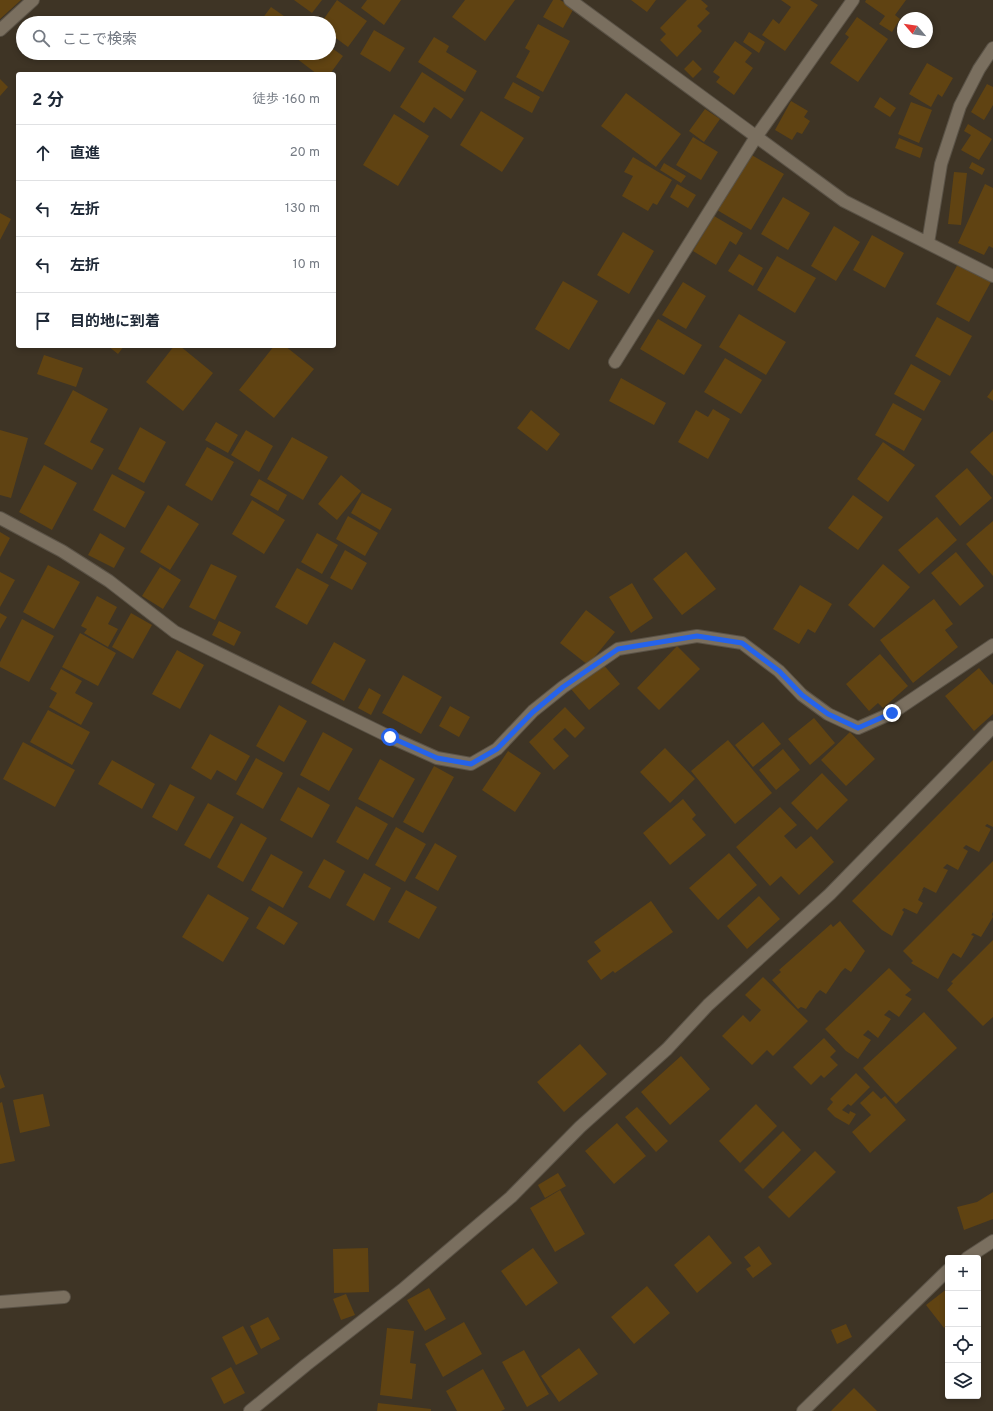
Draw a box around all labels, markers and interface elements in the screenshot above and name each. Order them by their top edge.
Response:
north arrow [897,12,933,48]
search box [16,16,336,60]
icon: search [30,27,52,49]
text: ここで検索 [62,31,137,50]
text: 2 分 [32,90,64,112]
text: 徒歩 · 160 m [253,92,320,108]
icon: ahead [32,142,54,164]
text: 直進 [70,145,100,164]
text: 20 m [290,145,320,161]
icon: left [32,198,54,220]
text: 左折 [70,201,100,220]
text: 130 m [285,201,320,217]
icon: left [32,254,54,276]
text: 左折 [70,257,100,276]
text: 10 m [293,257,320,273]
icon: arrive [32,310,54,332]
text: 目的地に到着 [70,313,160,332]
route end [883,704,901,722]
route start [381,728,399,746]
map controls [945,1255,981,1399]
button: + [945,1255,981,1291]
button: − [945,1291,981,1327]
button: locate [945,1327,981,1363]
button: layers [945,1363,981,1399]

